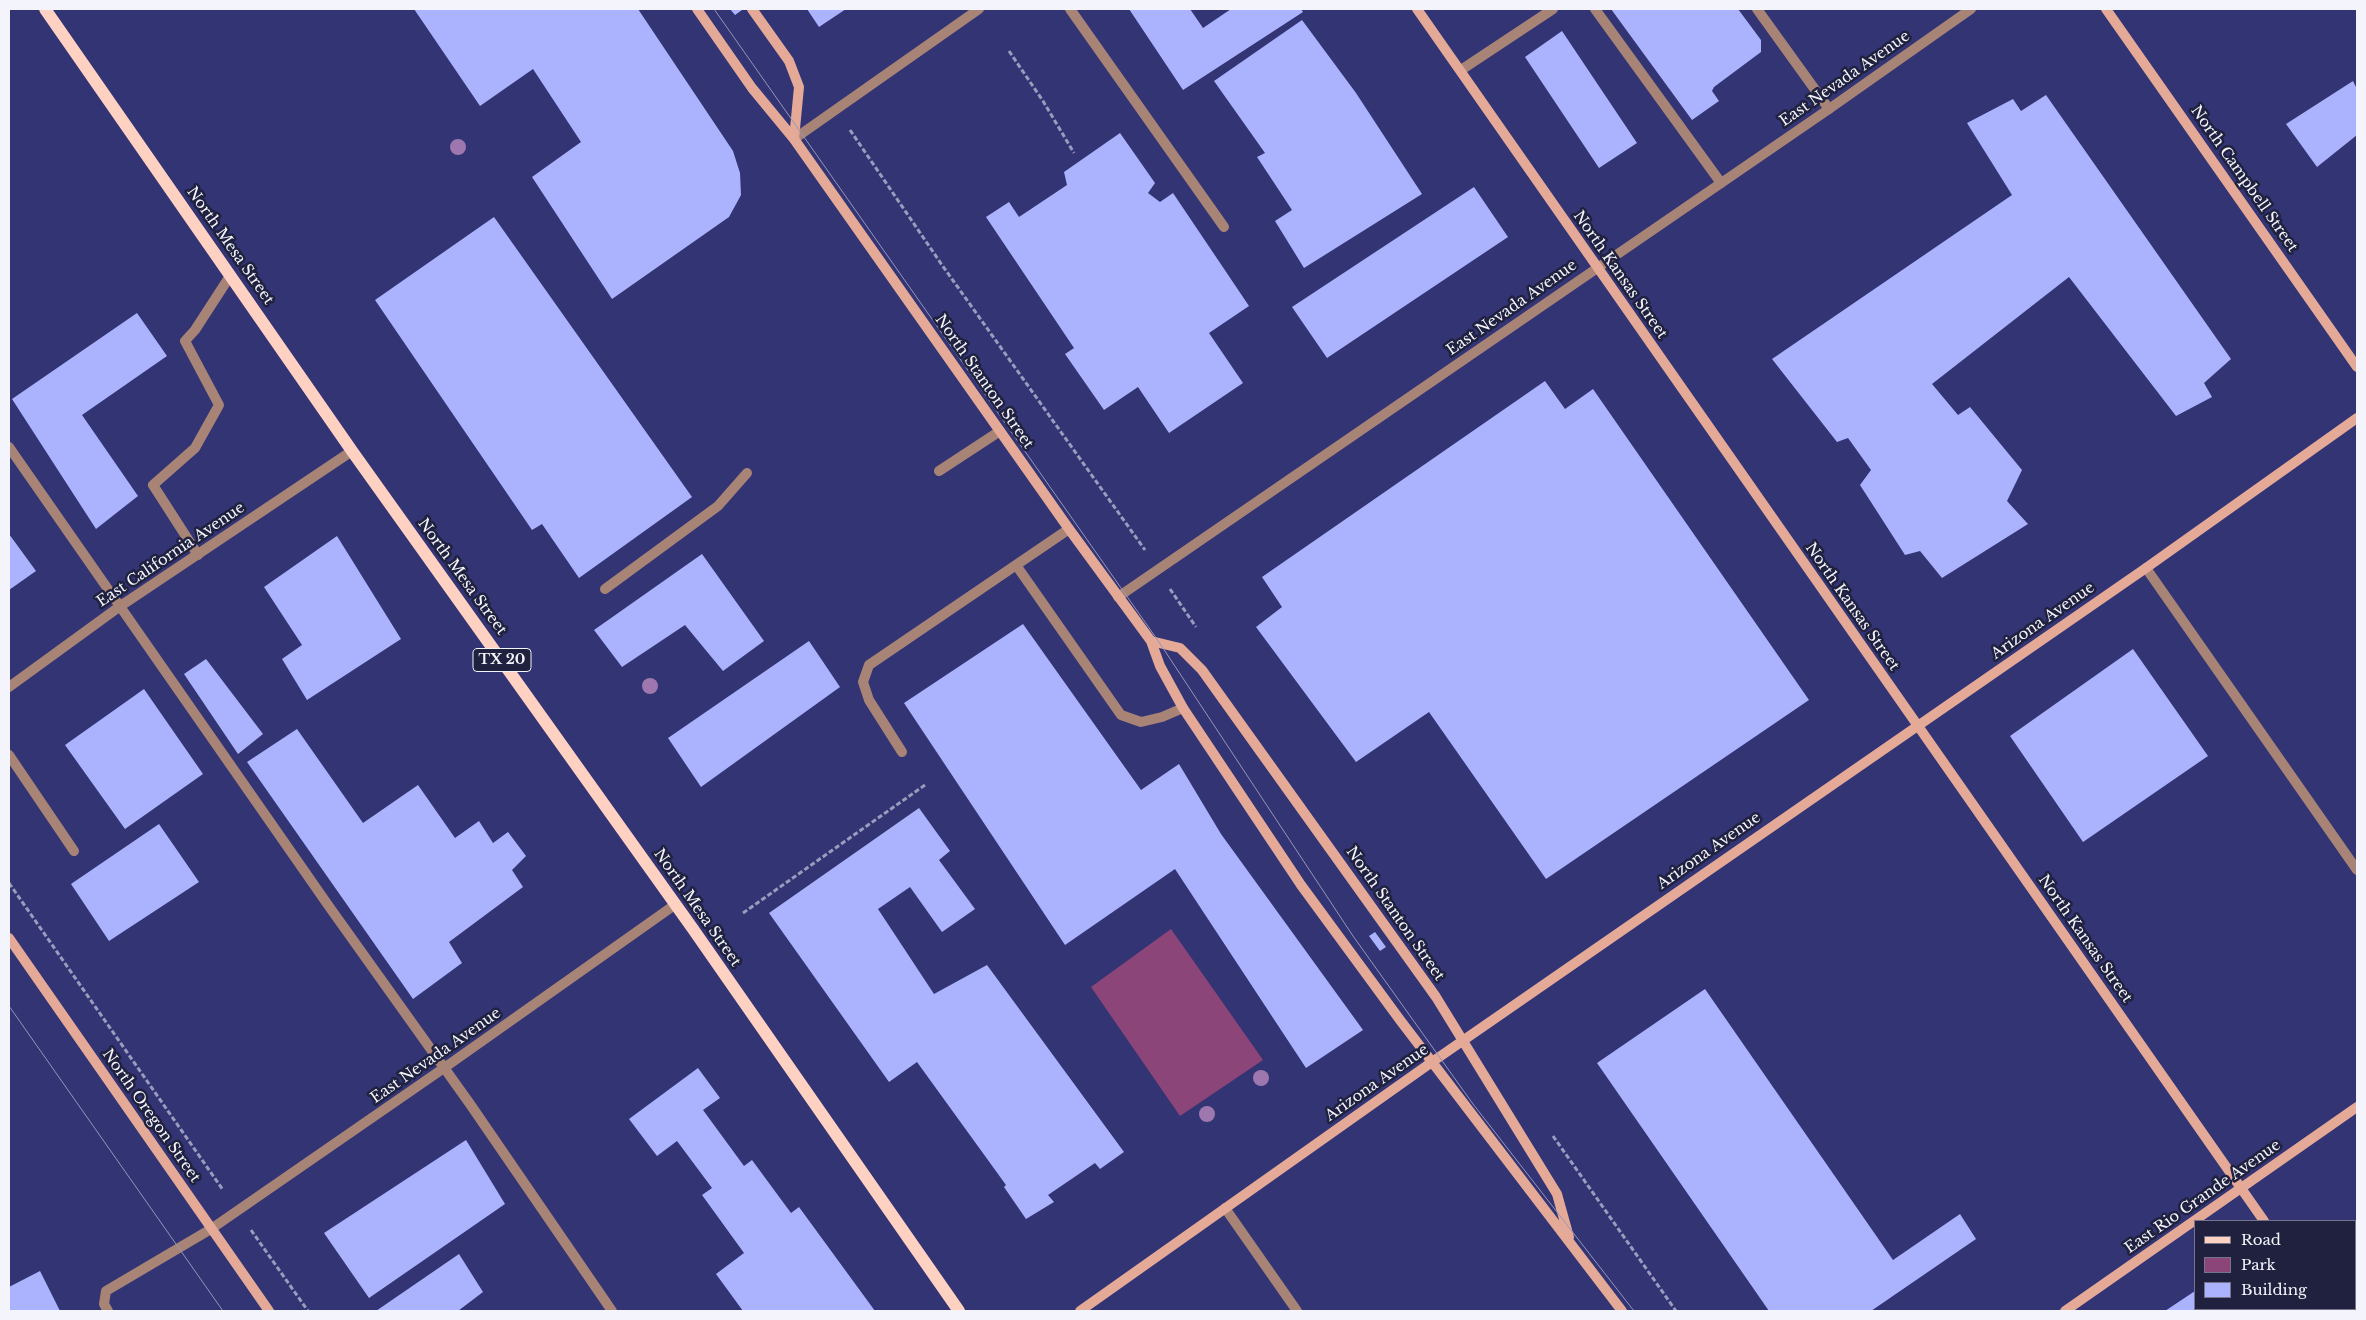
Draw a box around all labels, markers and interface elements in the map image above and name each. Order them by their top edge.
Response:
street label: East Nevada Avenue [1776,27,1914,131]
street label: North Campbell Street [2187,102,2301,256]
street label: North Mesa Street [183,184,277,308]
street label: North Kansas Street [1569,208,1671,342]
street label: East Nevada Avenue [1443,256,1581,360]
street label: North Stanton Street [931,312,1037,452]
street label: East California Avenue [94,499,248,611]
street label: North Mesa Street [414,515,510,639]
street label: North Kansas Street [1801,540,1903,674]
street label: Arizona Avenue [1988,579,2098,663]
road number: TX 20 [473,648,531,672]
street label: Arizona Avenue [1654,809,1764,893]
street label: North Stanton Street [1342,844,1448,984]
street label: North Mesa Street [650,846,744,970]
street label: North Kansas Street [2034,872,2136,1006]
street label: East Nevada Avenue [367,1004,505,1108]
street label: Arizona Avenue [1322,1041,1432,1125]
street label: North Oregon Street [98,1046,204,1186]
street label: East Rio Grande Avenue [2122,1136,2284,1258]
legend [2194,1220,2356,1310]
text: Road [2241,1230,2281,1249]
text: Park [2241,1255,2276,1274]
text: Building [2241,1280,2307,1299]

